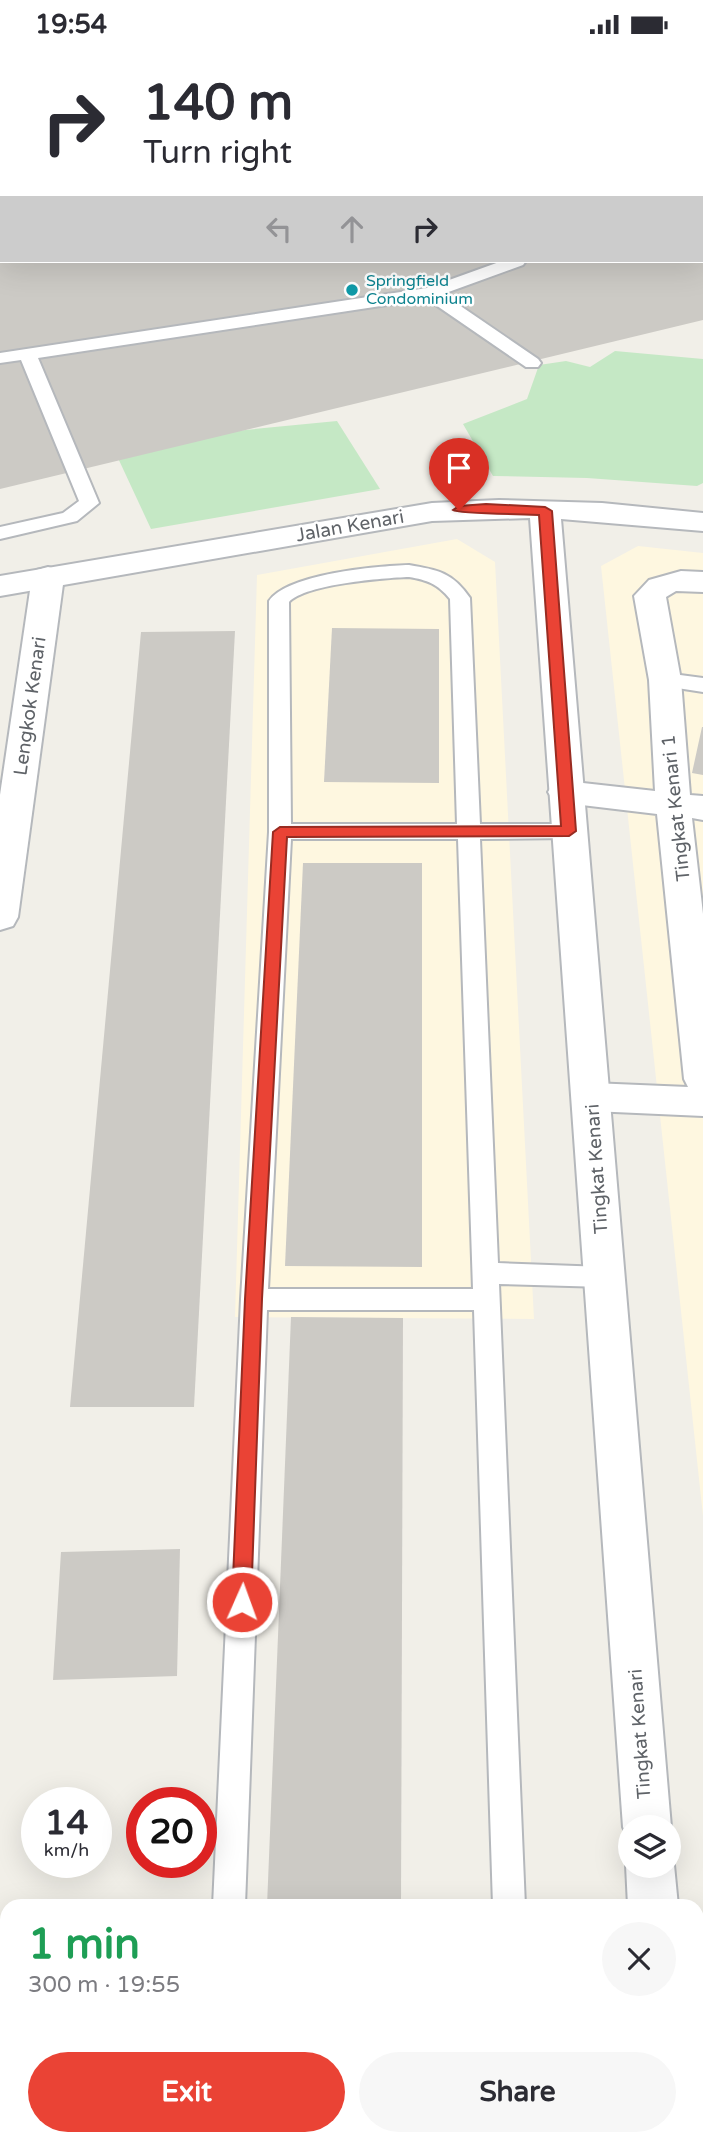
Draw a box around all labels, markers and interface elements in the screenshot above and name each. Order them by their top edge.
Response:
text: 19:54 [35,9,107,40]
text: 140 m [143,74,293,133]
icon: right [28,77,119,168]
text: Turn right [143,134,292,172]
icon: left [260,210,298,248]
icon: ahead [333,210,371,248]
icon: right [406,210,444,248]
place label: Springfield Condominium [366,271,473,309]
marker: Springfield Condominium [344,282,360,298]
pin [429,438,489,510]
icon: arrive [440,449,478,487]
street label: Jalan Kenari [294,506,406,546]
street label: Lengkok Kenari [9,635,51,777]
street label: Tingkat Kenari 1 [657,734,695,882]
street label: Tingkat Kenari [581,1103,613,1235]
position arrow [205,1565,279,1639]
street label: Tingkat Kenari [624,1668,656,1800]
speed limit sign: 20 [126,1787,217,1878]
text: 14 [45,1802,88,1844]
map controls [618,1815,681,1878]
button: layers [618,1815,681,1878]
text: km/h [44,1839,89,1861]
text: 1 min [28,1919,140,1970]
button: close [602,1922,676,1996]
text: 300 m · 19:55 [28,1971,180,1999]
button: Exit [28,2052,345,2132]
button: Share [359,2052,676,2132]

